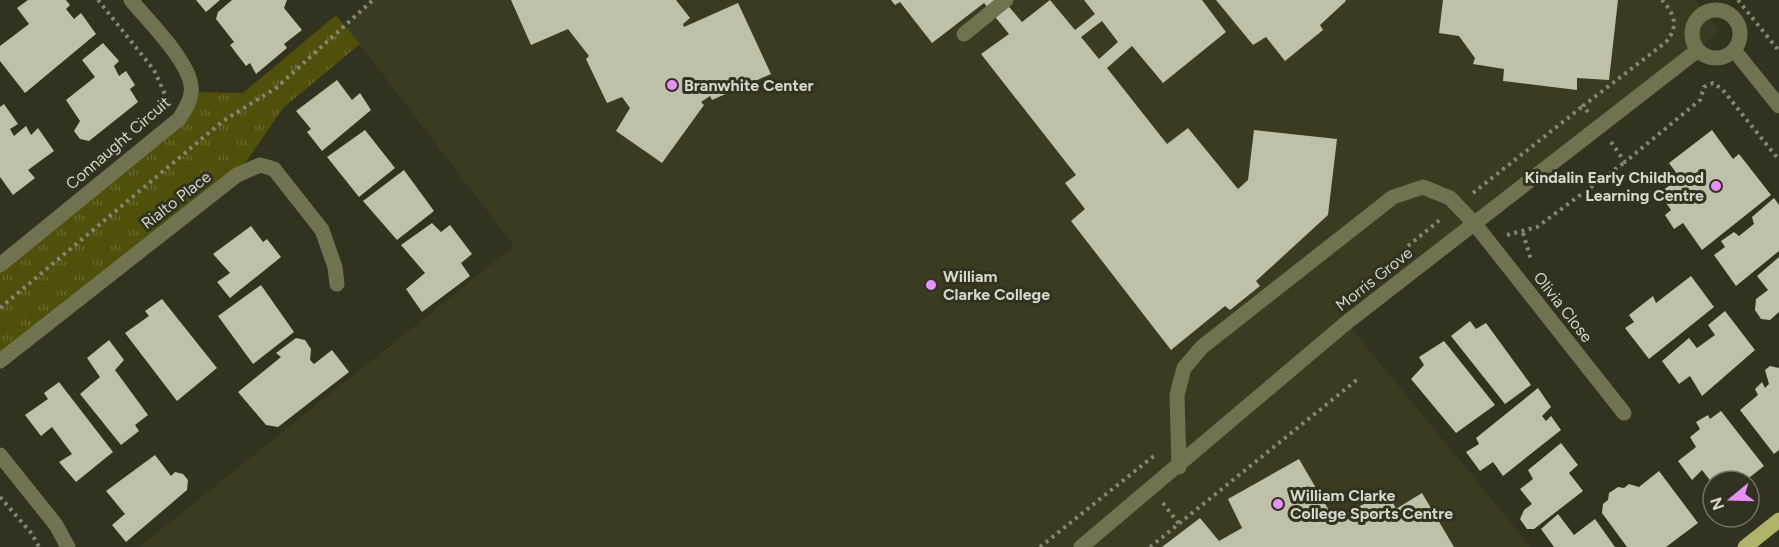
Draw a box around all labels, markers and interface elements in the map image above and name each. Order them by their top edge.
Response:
place label: Branwhite Center [684,76,814,95]
marker: Branwhite Center [665,78,679,92]
street label: Connaught Circuit [62,92,174,194]
street label: Rialto Place [137,167,215,233]
place label: Kindalin Early Childhood Learning Centre [1524,168,1704,205]
marker: Kindalin Early Childhood Learning Centre [1709,179,1723,193]
street label: Morris Grove [1332,243,1416,315]
place label: William Clarke College [943,267,1050,304]
street label: Olivia Close [1530,268,1597,346]
marker: William Clarke College [924,278,938,292]
north arrow [1701,469,1761,529]
place label: William Clarke College Sports Centre [1290,486,1453,523]
text: N [1706,495,1728,513]
marker: William Clarke College Sports Centre [1271,497,1285,511]

